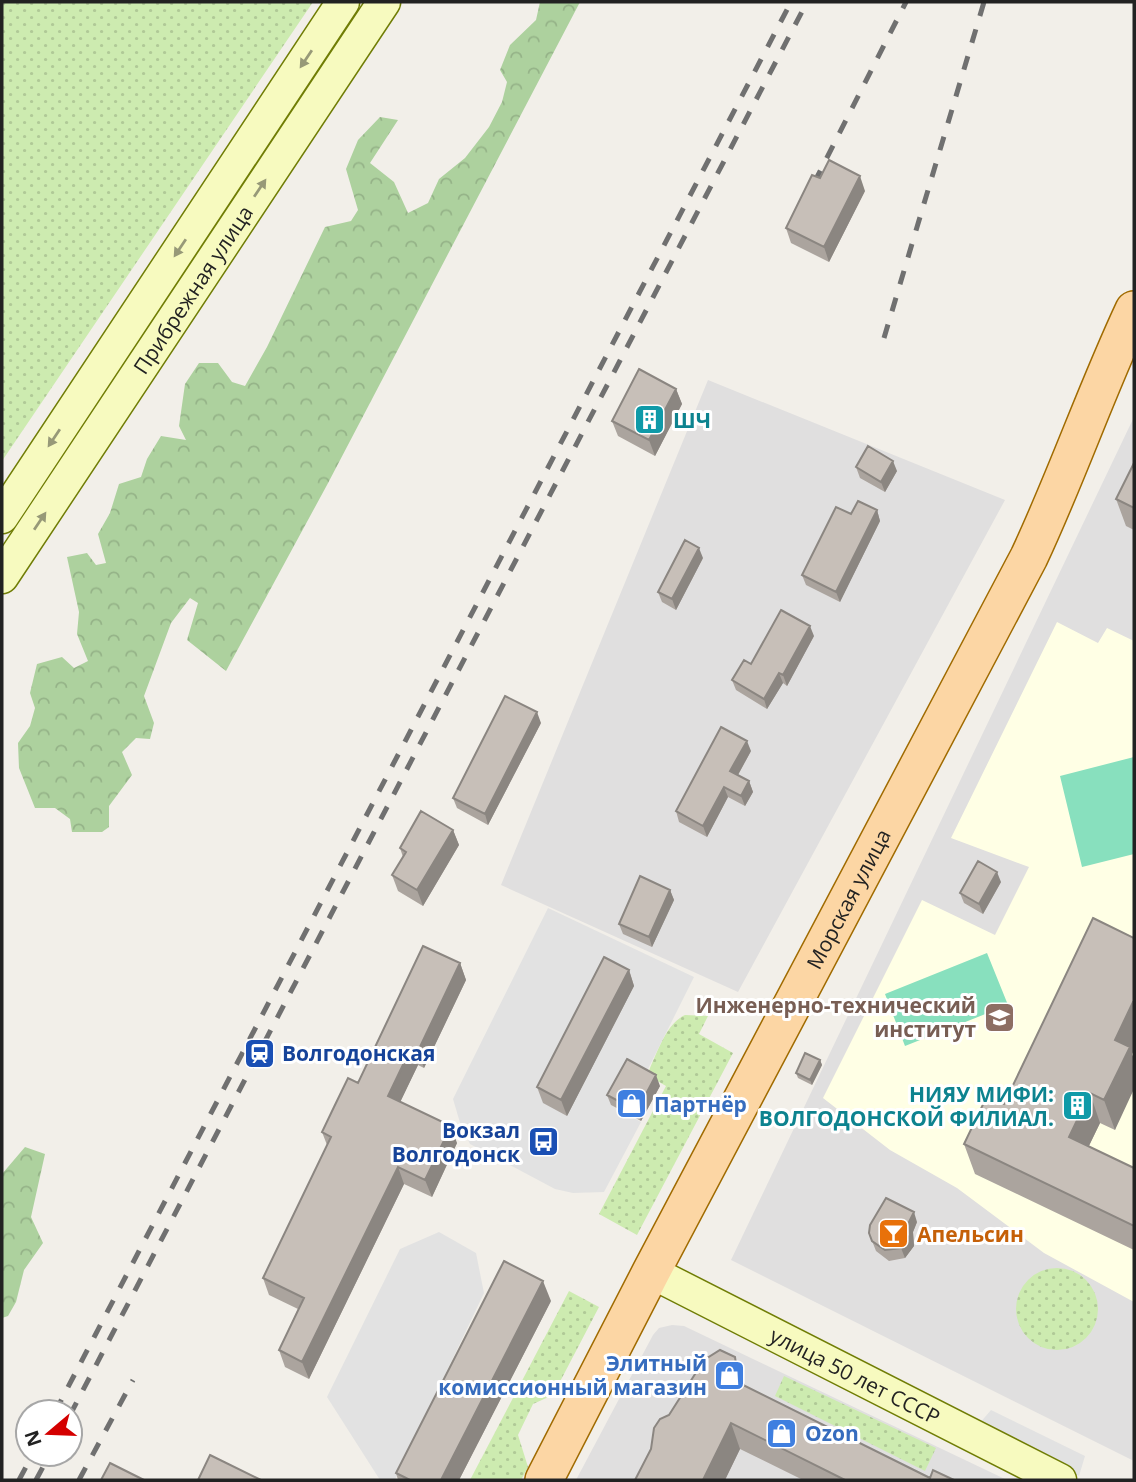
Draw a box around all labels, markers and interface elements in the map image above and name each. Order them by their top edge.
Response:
one-way arrow [299,49,312,68]
one-way arrow [254,178,267,198]
street label: Прибрежная улица [127,200,259,379]
one-way arrow [174,239,187,258]
building icon: ШЧ [633,403,667,437]
place label: ШЧ [673,406,711,434]
one-way arrow [48,428,61,448]
one-way arrow [33,511,46,530]
street label: Морская улица [800,824,897,974]
place label: Инженерно-технический институт [695,991,976,1043]
school or university icon: Инженерно-технический институт [982,1000,1016,1034]
station icon: Волгодонская [242,1036,276,1070]
place label: Волгодонская [282,1039,435,1067]
place label: НИЯУ МИФИ: ВОЛГОДОНСКОЙ ФИЛИАЛ. [759,1080,1054,1132]
shop icon: Партнёр [614,1087,648,1121]
building icon: НИЯУ МИФИ: ВОЛГОДОНСКОЙ ФИЛИАЛ. [1060,1089,1094,1123]
place label: Партнёр [654,1090,747,1118]
place label: Вокзал Волгодонск [392,1116,520,1168]
bus stop icon: Вокзал Волгодонск [526,1125,560,1159]
bar icon: Апельсин [877,1217,911,1251]
place label: Апельсин [917,1220,1024,1248]
street label: улица 50 лет СССР [765,1321,945,1431]
place label: Элитный комиссионный магазин [438,1349,707,1401]
shop icon: Элитный комиссионный магазин [713,1358,747,1392]
north arrow [14,1398,84,1468]
shop icon: Ozon [765,1416,799,1450]
place label: Ozon [805,1419,859,1447]
text: N [18,1427,48,1450]

